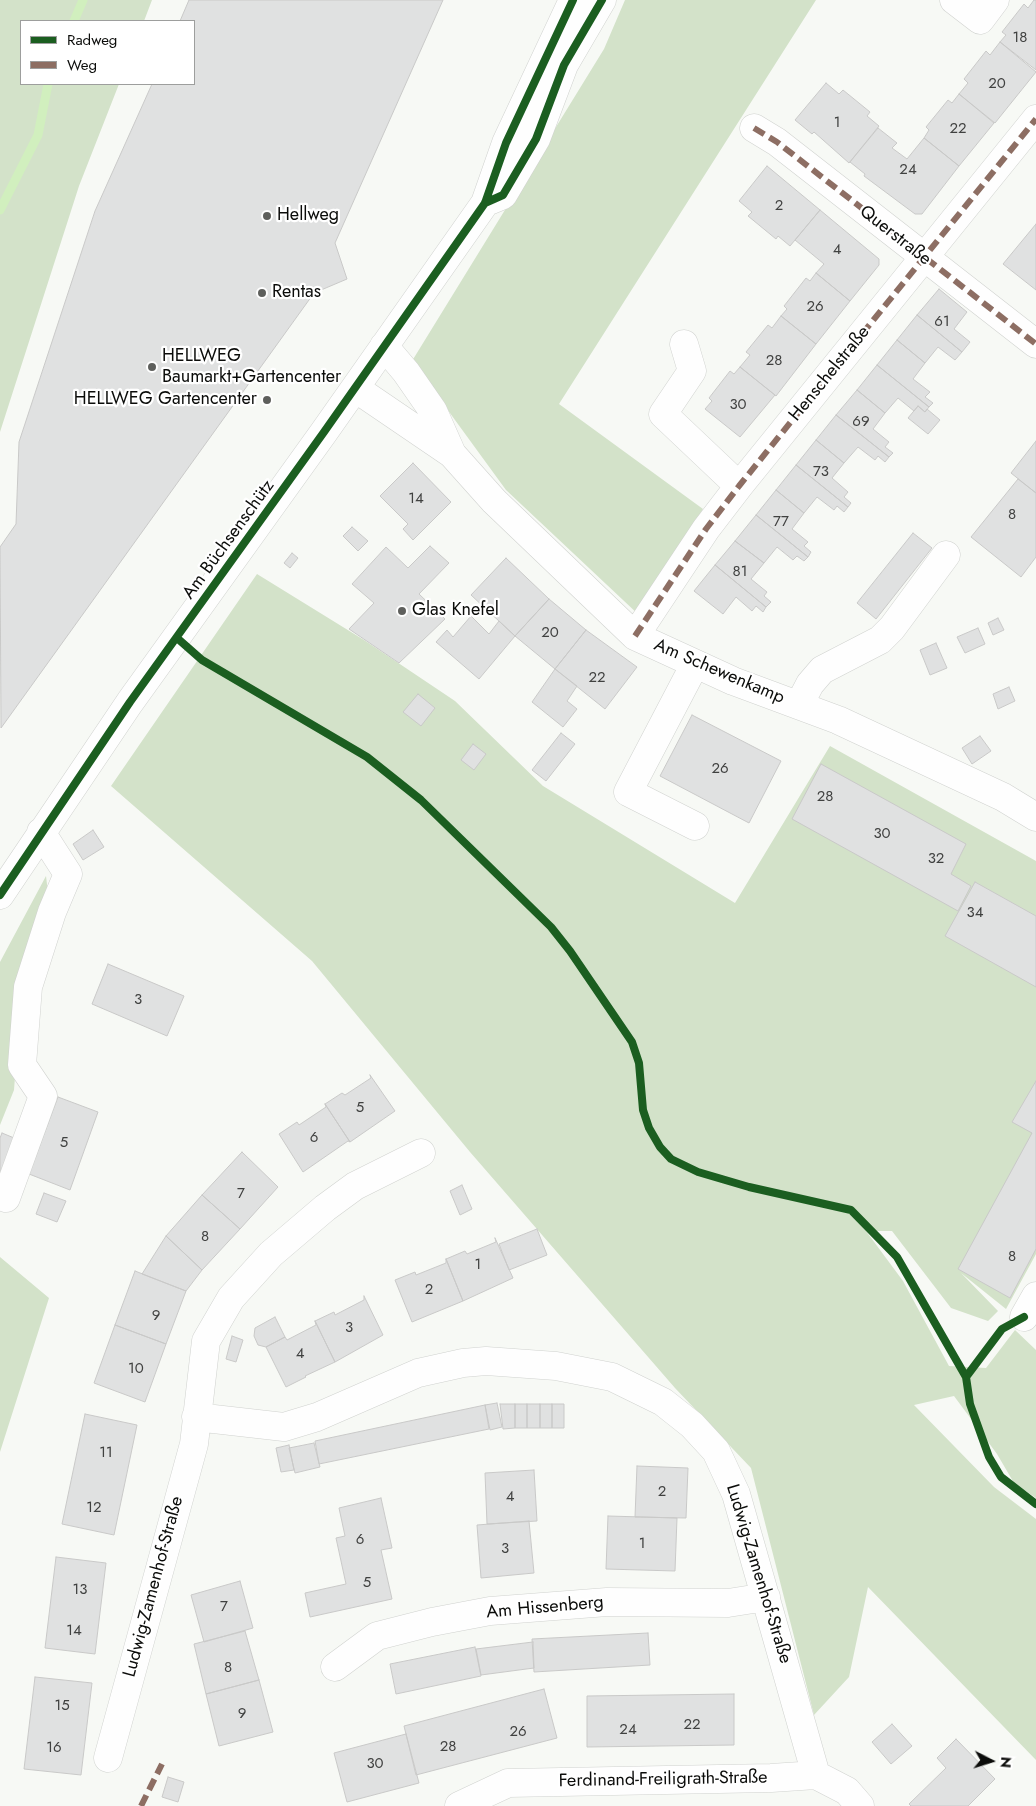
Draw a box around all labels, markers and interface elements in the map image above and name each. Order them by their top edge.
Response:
legend [20,20,195,85]
text: Radweg [67,29,117,51]
house number: 18 [1013,29,1027,47]
text: Weg [67,54,97,76]
house number: 20 [988,75,1006,93]
house number: 1 [834,114,840,132]
house number: 22 [949,120,967,138]
house number: 24 [899,161,917,179]
house number: 2 [775,197,783,215]
street label: Querstraße [855,201,935,271]
place label: Hellweg [277,205,339,227]
marker: Hellweg [261,210,273,222]
house number: 4 [833,241,841,259]
place label: Rentas [272,282,321,304]
marker: Rentas [256,287,268,299]
house number: 26 [806,298,824,316]
house number: 61 [934,313,950,331]
street label: Henschelstraße [785,322,875,426]
place label: HELLWEG Baumarkt+Gartencenter [162,346,341,388]
house number: 28 [766,352,782,370]
marker: HELLWEG Baumarkt+Gartencenter [146,361,158,373]
place label: HELLWEG Gartencenter [74,389,257,411]
marker: HELLWEG Gartencenter [261,394,273,406]
house number: 30 [729,396,747,414]
house number: 69 [852,413,870,431]
house number: 73 [813,463,829,481]
street label: Am Büchsenschütz [178,476,280,604]
house number: 14 [408,490,424,508]
house number: 8 [1008,506,1016,524]
house number: 77 [773,513,789,531]
house number: 81 [733,563,747,581]
place label: Glas Knefel [412,600,499,622]
marker: Glas Knefel [396,605,408,617]
house number: 20 [541,624,559,642]
street label: Am Schewenkamp [650,635,788,709]
house number: 22 [588,669,606,687]
house number: 26 [711,760,729,778]
house number: 28 [817,788,833,806]
house number: 30 [873,825,891,843]
house number: 32 [928,850,944,868]
house number: 34 [967,904,983,922]
house number: 3 [134,991,142,1009]
house number: 5 [356,1099,364,1117]
house number: 6 [310,1129,318,1147]
house number: 5 [60,1134,68,1152]
house number: 7 [237,1185,245,1203]
house number: 8 [201,1228,209,1246]
house number: 8 [1008,1248,1016,1266]
house number: 1 [475,1256,481,1274]
house number: 2 [425,1281,433,1299]
house number: 9 [152,1307,160,1325]
house number: 3 [345,1319,353,1337]
house number: 4 [296,1345,304,1363]
house number: 10 [128,1360,144,1378]
house number: 11 [99,1444,113,1462]
street label: Ludwig-Zamenhof-Straße [720,1482,796,1666]
house number: 2 [658,1483,666,1501]
house number: 4 [506,1488,514,1506]
street label: Ludwig-Zamenhof-Straße [119,1494,189,1680]
house number: 12 [86,1499,102,1517]
house number: 6 [356,1531,364,1549]
house number: 1 [639,1535,645,1553]
house number: 3 [501,1540,509,1558]
house number: 5 [363,1574,371,1592]
house number: 13 [73,1581,87,1599]
street label: Am Hissenberg [485,1592,605,1624]
house number: 7 [220,1598,228,1616]
house number: 14 [66,1622,82,1640]
house number: 8 [224,1659,232,1677]
house number: 15 [54,1697,70,1715]
house number: 9 [238,1705,246,1723]
house number: 22 [683,1716,701,1734]
house number: 24 [619,1721,637,1739]
house number: 26 [509,1723,527,1741]
north arrow [966,1736,1016,1786]
house number: 28 [440,1738,456,1756]
house number: 16 [46,1739,62,1757]
house number: 30 [366,1755,384,1773]
text: N [995,1756,1016,1769]
street label: Ferdinand-Freiligrath-Straße [558,1767,768,1793]

